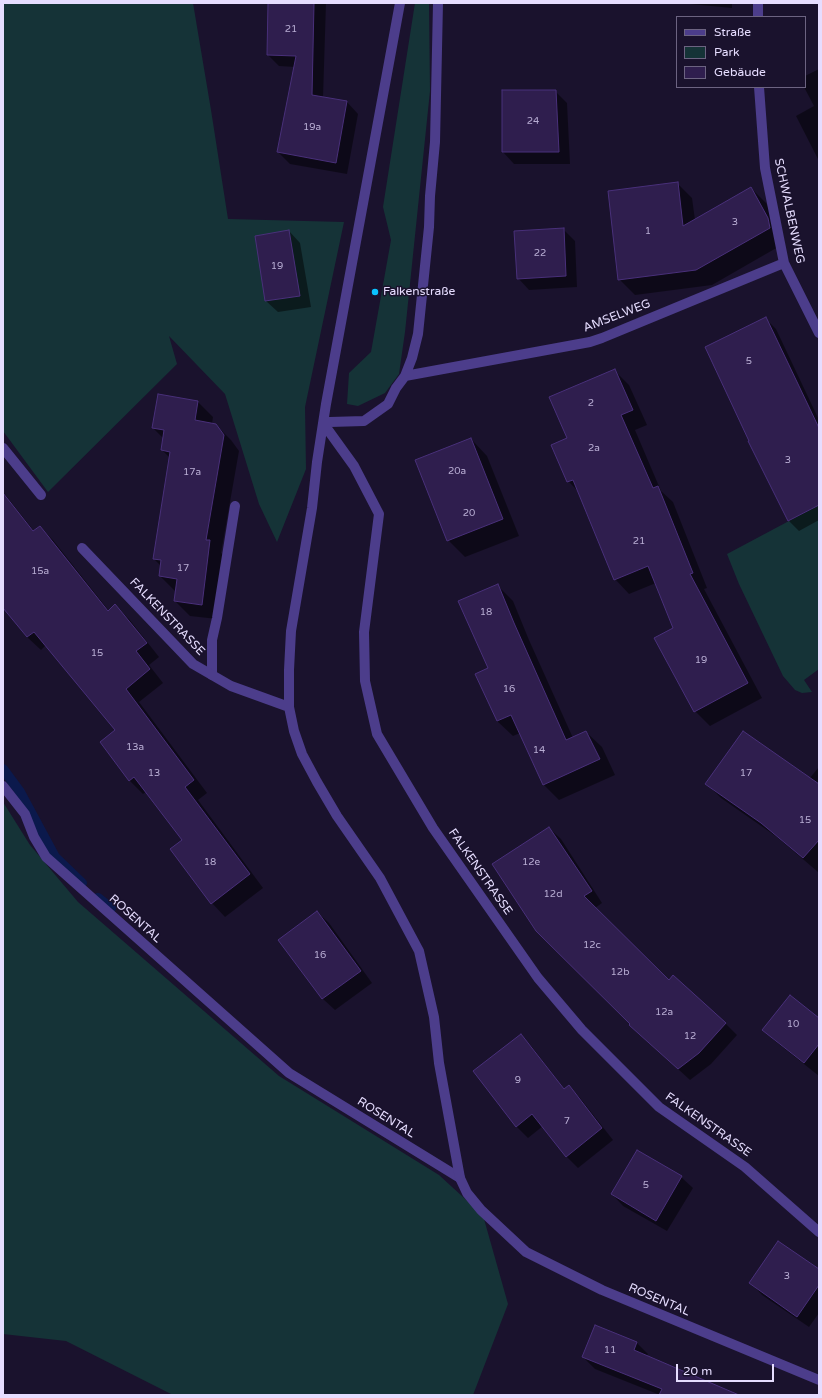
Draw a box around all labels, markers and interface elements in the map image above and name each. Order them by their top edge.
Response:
legend [676,16,806,88]
house number: 21 [285,23,297,35]
text: Straße [714,25,751,39]
text: Park [714,45,740,59]
text: Gebäude [714,65,766,79]
house number: 24 [527,115,539,127]
house number: 19a [303,121,321,133]
street label: SCHWALBENWEG [771,157,807,265]
house number: 3 [732,216,738,228]
house number: 1 [645,225,651,237]
house number: 22 [534,247,546,259]
house number: 19 [271,260,283,272]
place label: Falkenstraße [383,285,455,299]
marker: Falkenstraße [370,287,380,297]
street label: AMSELWEG [581,297,653,335]
house number: 5 [746,355,752,367]
house number: 2 [588,397,594,409]
house number: 2a [588,442,600,454]
house number: 3 [785,454,791,466]
house number: 20a [448,465,466,477]
house number: 17a [183,466,201,478]
house number: 20 [463,507,475,519]
house number: 21 [633,535,645,547]
house number: 17 [177,562,189,574]
house number: 15a [31,565,49,577]
street label: FALKENSTRASSE [126,575,208,659]
house number: 18 [480,606,492,618]
house number: 15 [91,647,103,659]
house number: 19 [695,654,707,666]
house number: 16 [503,683,515,695]
house number: 13a [126,741,144,753]
house number: 14 [533,744,545,756]
house number: 13 [148,767,160,779]
house number: 17 [740,767,752,779]
house number: 15 [799,814,811,826]
street label: FALKENSTRASSE [445,826,515,918]
house number: 18 [204,856,216,868]
house number: 12e [522,856,540,868]
house number: 12d [544,888,562,900]
street label: ROSENTAL [106,892,164,946]
house number: 12c [583,939,601,951]
house number: 16 [314,949,326,961]
house number: 12b [611,966,629,978]
house number: 12a [655,1006,673,1018]
house number: 10 [787,1018,799,1030]
house number: 12 [684,1030,696,1042]
house number: 9 [515,1074,521,1086]
street label: FALKENSTRASSE [662,1090,754,1160]
street label: ROSENTAL [354,1095,418,1141]
house number: 7 [564,1115,570,1127]
house number: 5 [643,1179,649,1191]
house number: 3 [784,1270,790,1282]
street label: ROSENTAL [626,1281,692,1319]
house number: 11 [604,1344,616,1356]
scale bar [678,1356,776,1382]
text: 20 m [683,1364,712,1378]

